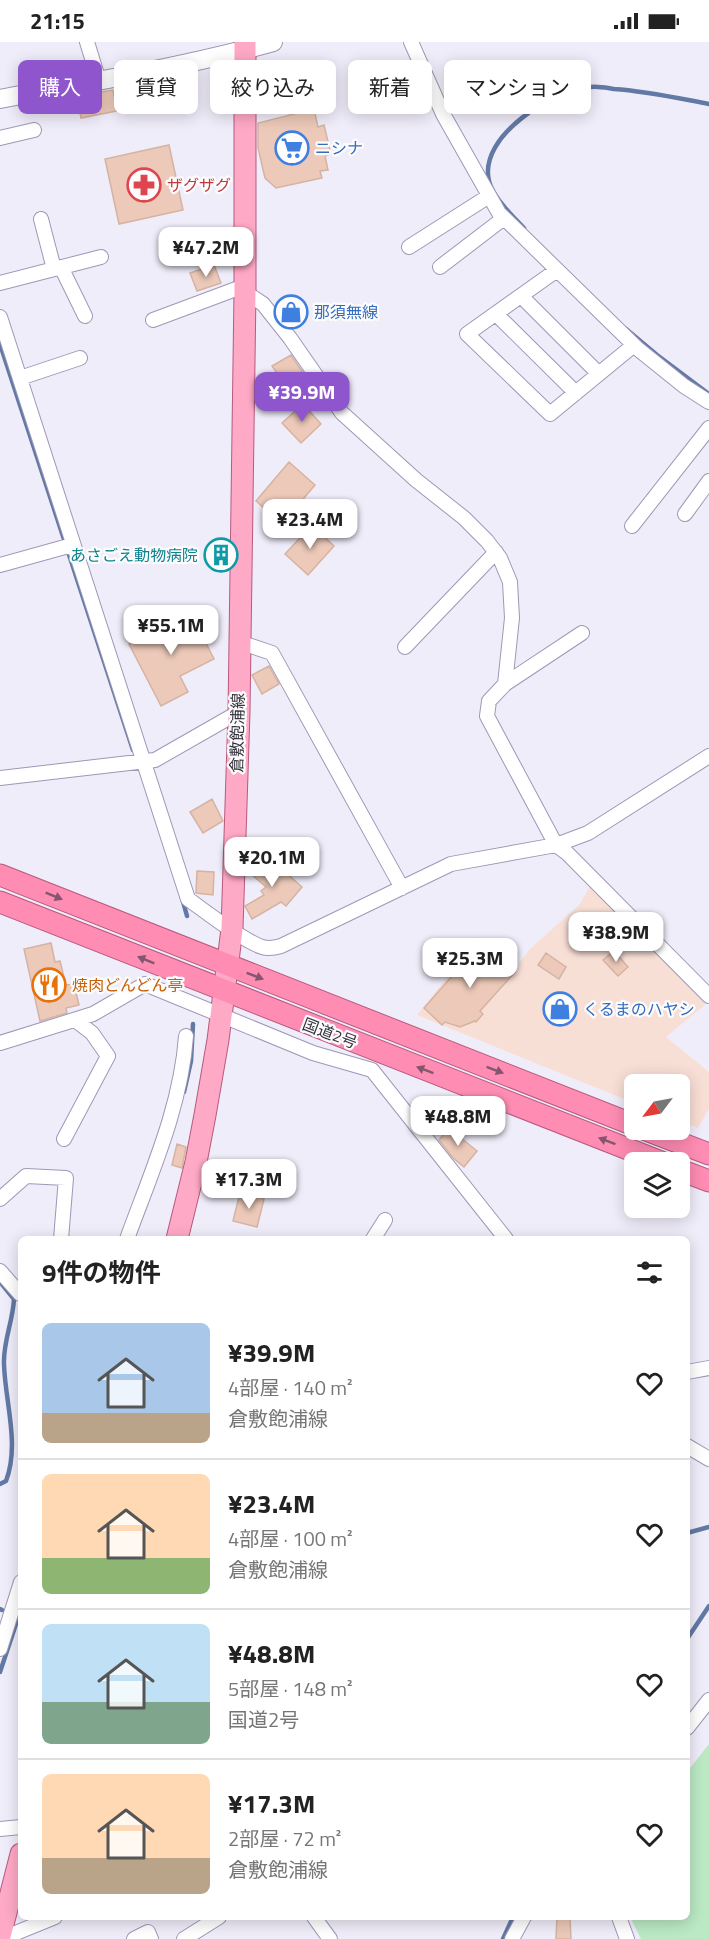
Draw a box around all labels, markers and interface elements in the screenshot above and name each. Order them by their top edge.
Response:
text: 21:15 [30,4,85,38]
chip: 購入 [18,60,102,114]
chip: 賃貸 [114,60,198,114]
chip: 絞り込み [210,60,336,114]
chip: 新着 [348,60,432,114]
chip: マンション [444,60,591,114]
supermarket icon: ニシナ [274,130,310,166]
place label: ニシナ [315,136,363,160]
pharmacy icon: ザグザグ [126,167,162,203]
place label: ザグザグ [167,173,231,197]
pin: ¥47.2M [157,227,255,278]
text: ¥47.2M [172,231,240,262]
shop icon: 那須無線 [273,294,309,330]
place label: 那須無線 [314,300,378,324]
pin: ¥39.9M [253,372,351,423]
text: ¥39.9M [268,376,336,407]
pin: ¥23.4M [261,499,359,550]
text: ¥23.4M [276,503,344,534]
building icon: あさごえ動物病院 [203,537,239,573]
place label: あさごえ動物病院 [70,543,198,567]
pin: ¥55.1M [122,605,220,656]
text: ¥55.1M [137,609,205,640]
street label: 倉敷飽浦線 [224,693,250,773]
pin: ¥20.1M [223,837,321,888]
text: ¥20.1M [238,841,306,872]
one-way arrow [46,892,64,902]
pin: ¥38.9M [567,912,665,963]
text: ¥38.9M [582,916,650,947]
pin: ¥25.3M [421,938,519,989]
text: ¥25.3M [436,942,504,973]
one-way arrow [137,955,155,964]
restaurant icon: 焼肉どんどん亭 [31,967,67,1003]
one-way arrow [247,971,265,981]
place label: 焼肉どんどん亭 [72,973,184,997]
shop icon: くるまのハヤシ [542,991,578,1027]
place label: くるまのハヤシ [583,997,695,1021]
street label: 国道2号 [299,1012,361,1054]
one-way arrow [416,1065,434,1074]
one-way arrow [487,1065,505,1075]
north arrow [624,1074,690,1140]
map controls [624,1074,690,1218]
pin: ¥48.8M [409,1096,507,1147]
text: ¥48.8M [424,1100,492,1131]
one-way arrow [597,1136,615,1146]
button: layers [624,1152,690,1218]
pin: ¥17.3M [200,1159,298,1210]
text: ¥17.3M [215,1163,283,1194]
text: 9件の物件 [42,1253,161,1292]
icon: filters [633,1256,666,1289]
text: ¥39.9M [228,1333,315,1372]
icon: home [90,1347,162,1419]
icon: heart [633,1367,666,1400]
text: 4部屋 · 140 m² [228,1372,353,1403]
text: 倉敷飽浦線 [228,1403,328,1434]
text: ¥23.4M [228,1484,315,1523]
icon: home [90,1498,162,1570]
icon: heart [633,1518,666,1551]
text: 4部屋 · 100 m² [228,1523,353,1554]
text: 倉敷飽浦線 [228,1554,328,1585]
text: ¥48.8M [228,1634,315,1673]
icon: home [90,1648,162,1720]
icon: heart [633,1668,666,1701]
text: 5部屋 · 148 m² [228,1673,353,1704]
text: 国道2号 [228,1704,299,1735]
text: ¥17.3M [228,1784,315,1823]
icon: home [90,1798,162,1870]
icon: heart [633,1818,666,1851]
text: 2部屋 · 72 m² [228,1823,341,1854]
text: 倉敷飽浦線 [228,1854,328,1885]

